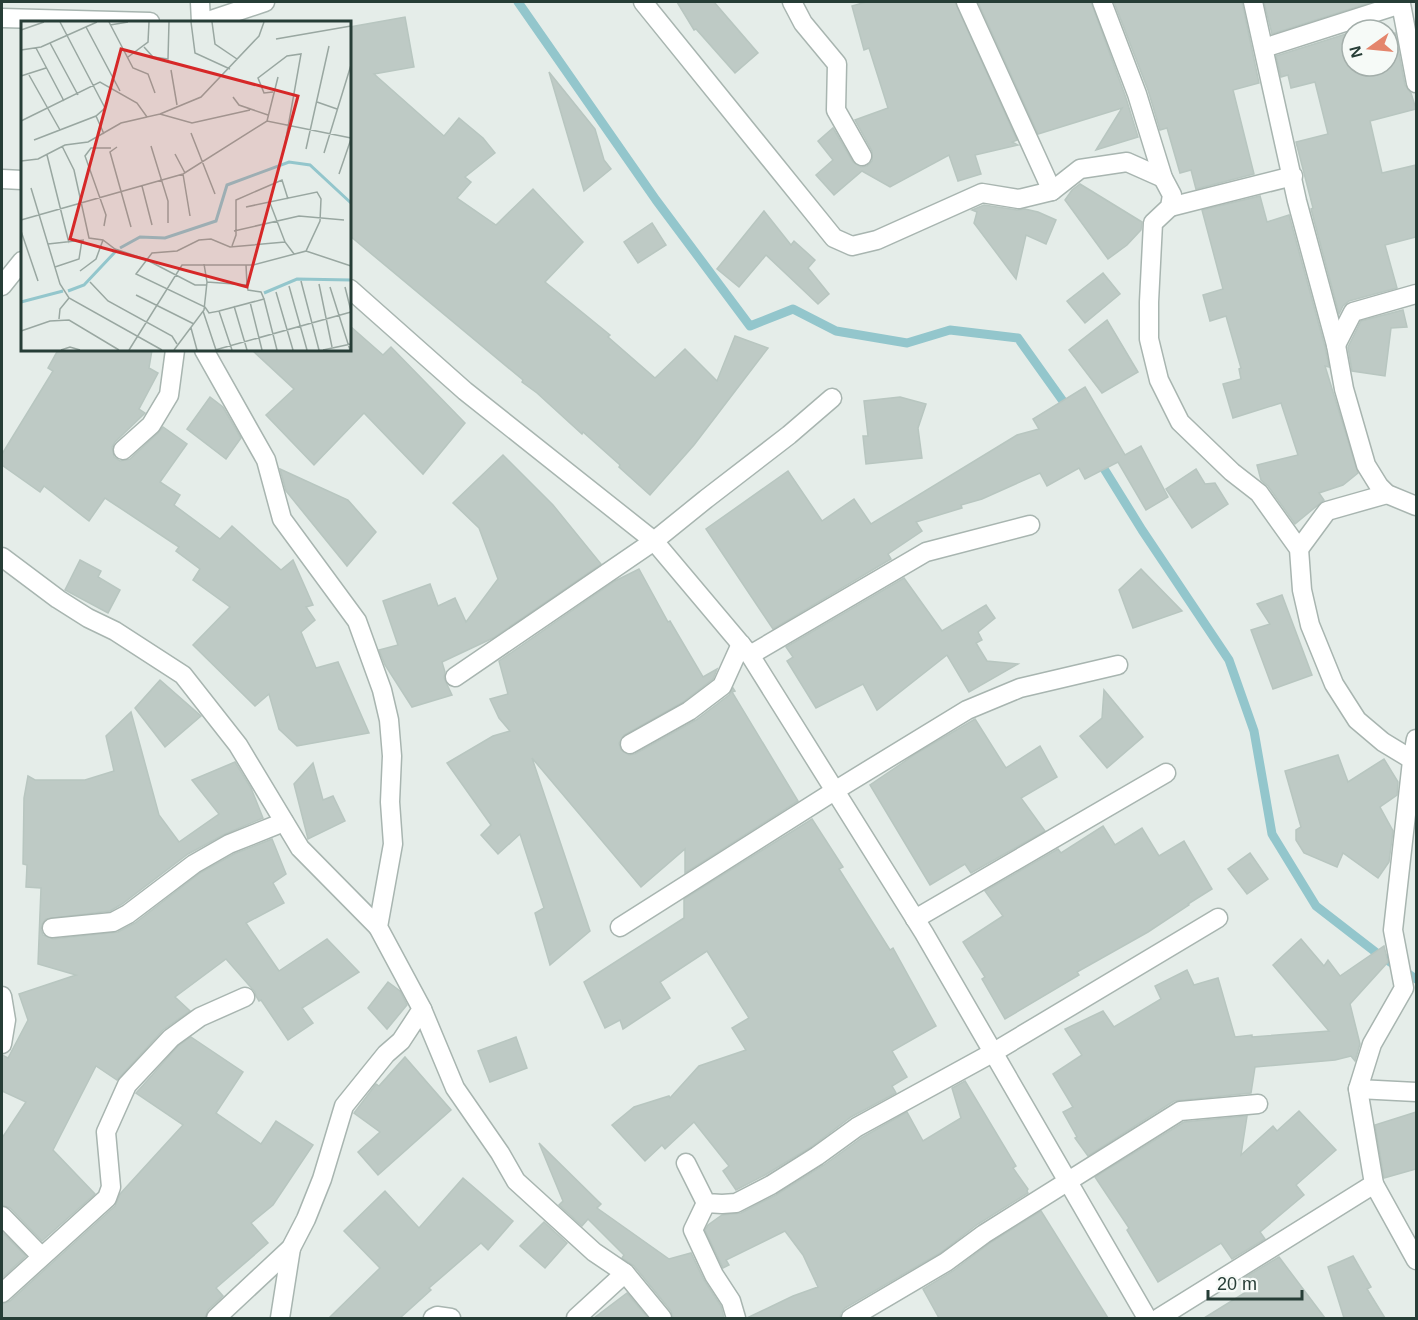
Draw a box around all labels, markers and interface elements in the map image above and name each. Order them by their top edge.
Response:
north arrow [1340,18,1400,78]
inset map [21,21,351,351]
text: N [1346,44,1366,60]
scale bar [1208,1263,1302,1301]
text: 20 m [1217,1274,1257,1294]

